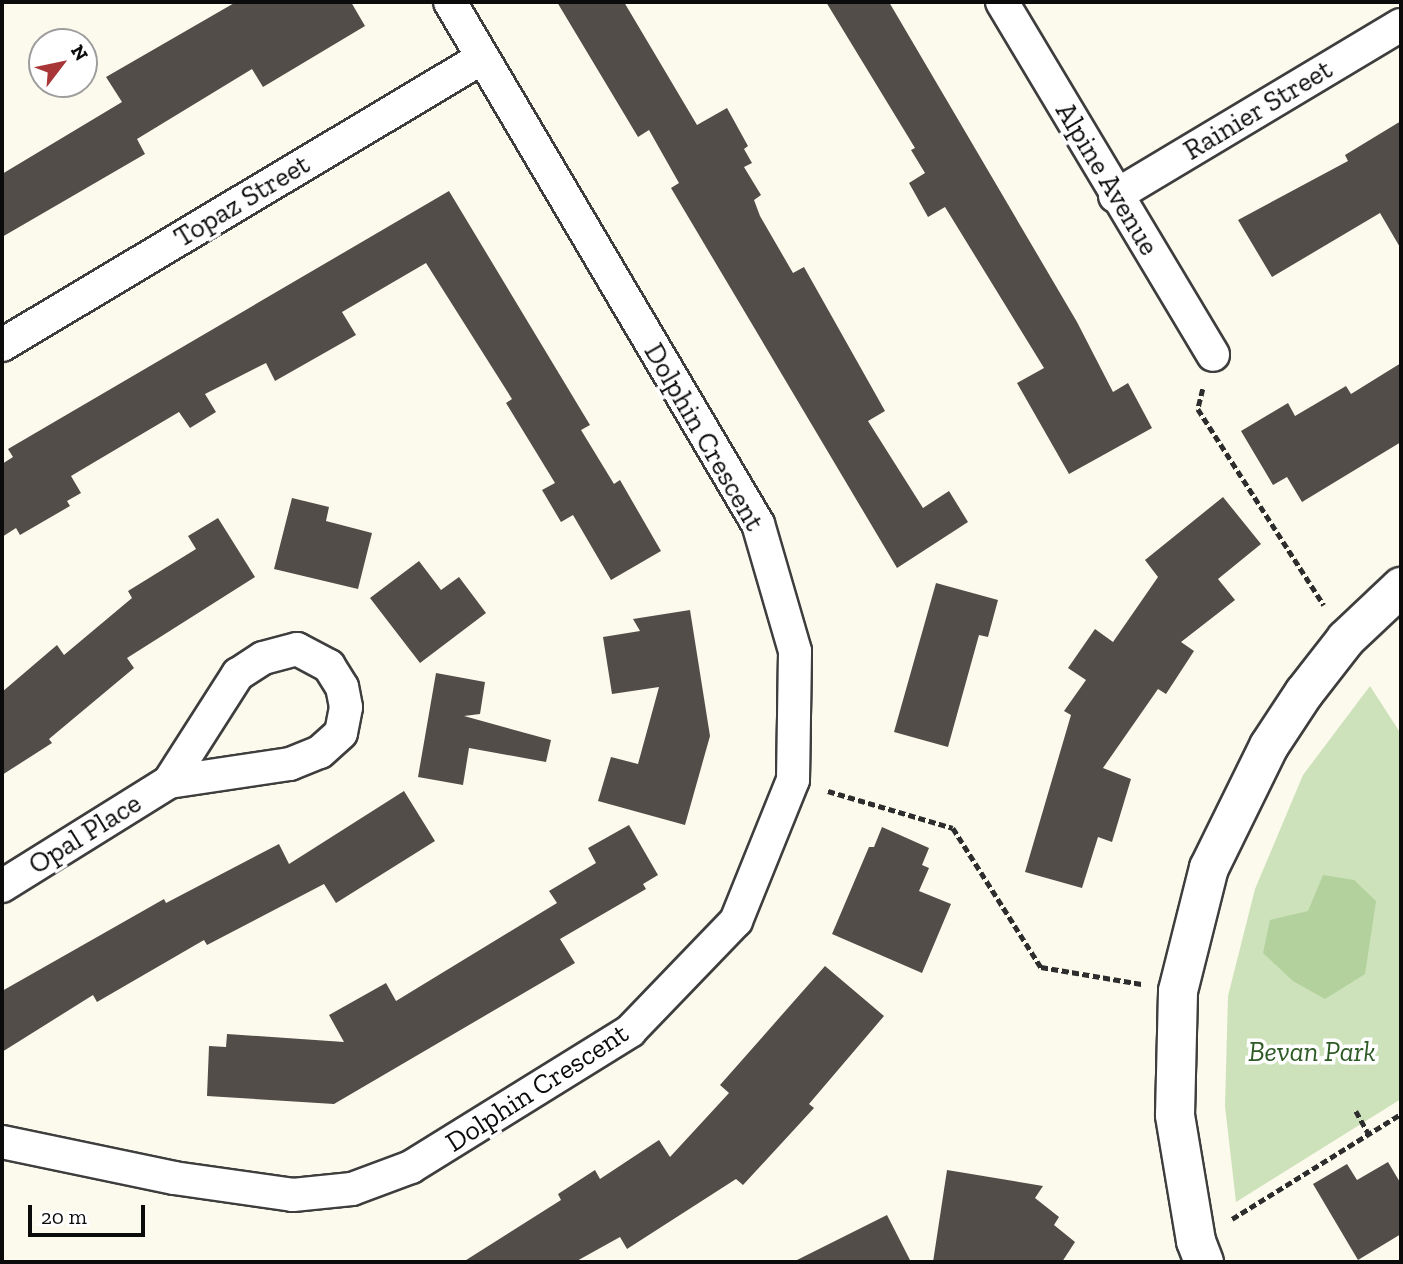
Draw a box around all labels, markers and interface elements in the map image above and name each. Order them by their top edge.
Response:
north arrow [28,28,98,98]
text: N [66,40,93,65]
street label: Rainier Street [1178,52,1338,168]
street label: Alpine Avenue [1048,96,1166,262]
street label: Topaz Street [168,147,316,255]
street label: Dolphin Crescent [637,337,771,537]
street label: Opal Place [23,786,147,882]
street label: Dolphin Crescent [440,1017,634,1159]
park label: Bevan Park [1248,1035,1376,1069]
scale bar [32,1190,149,1234]
text: 20 m [41,1204,87,1229]

